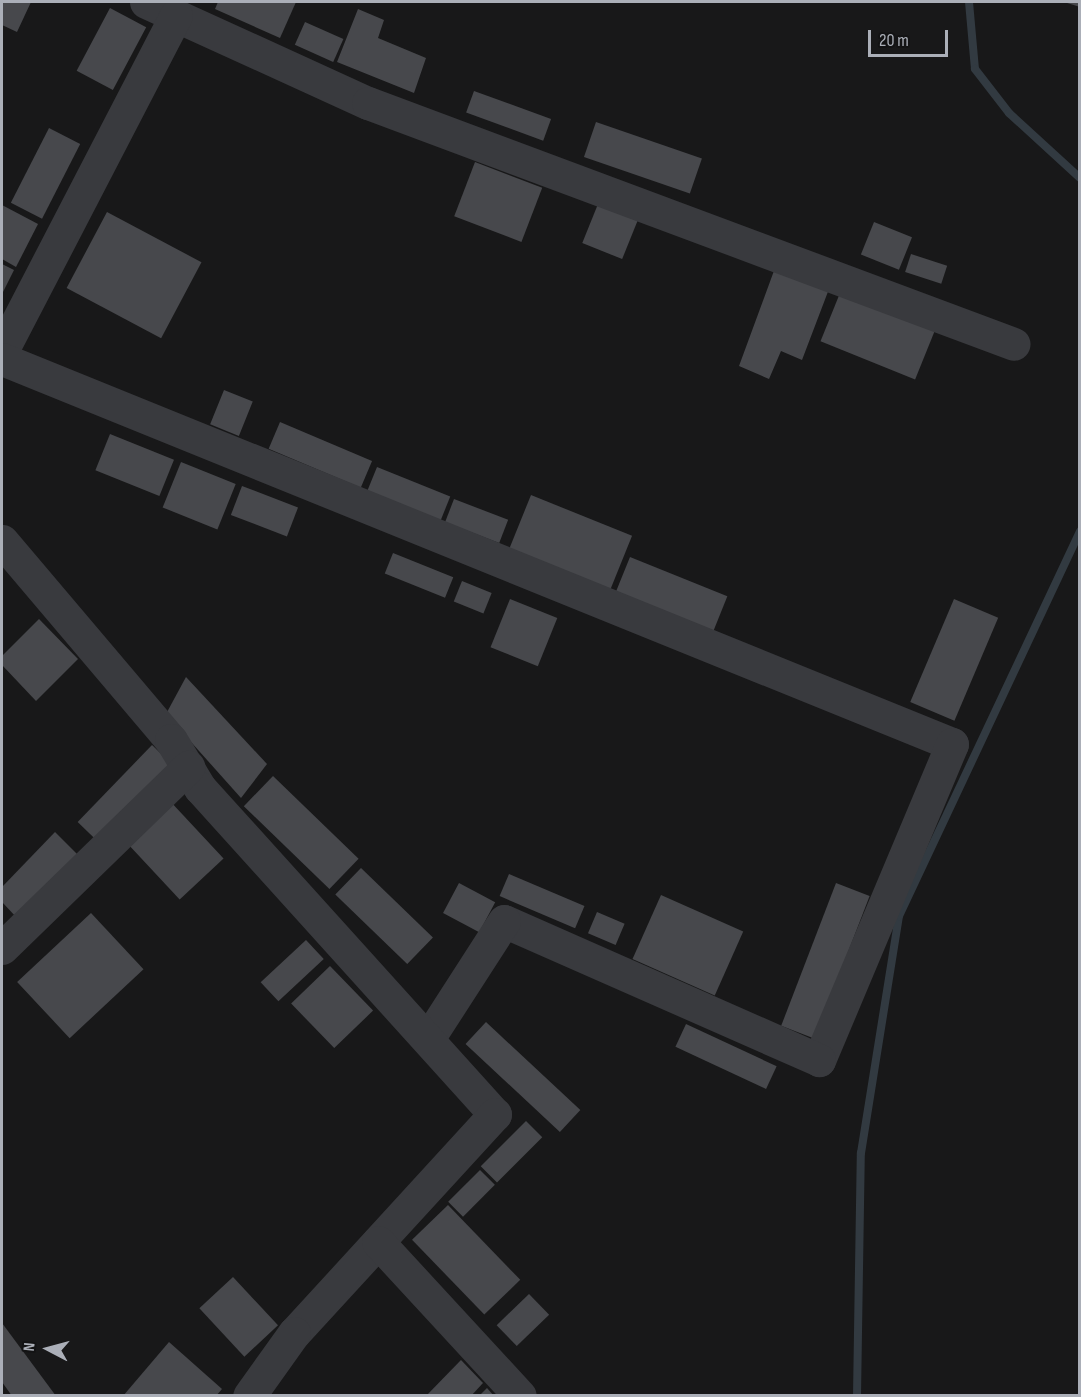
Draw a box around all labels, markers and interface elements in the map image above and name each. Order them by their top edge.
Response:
scale bar [871,18,950,56]
text: 20 m [879,30,909,51]
north arrow [18,1319,78,1379]
text: N [20,1342,39,1352]

